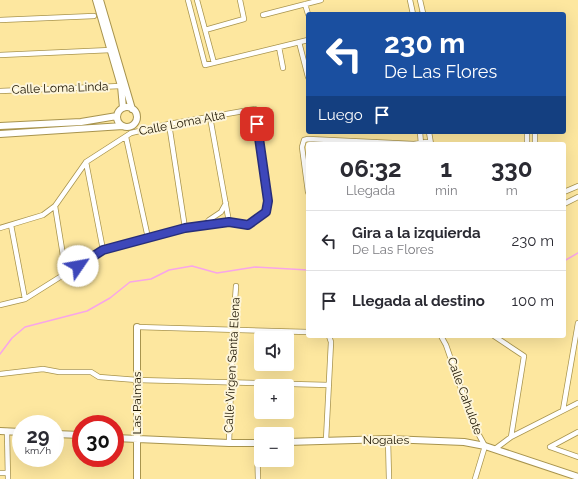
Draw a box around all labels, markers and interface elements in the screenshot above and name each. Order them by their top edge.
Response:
text: 230 m [384,27,465,60]
icon: left [318,28,370,80]
text: De Las Flores [384,61,497,82]
street label: Calle Loma Linda [11,79,109,97]
icon: arrive [371,104,393,126]
text: Luego [318,106,363,124]
pin [240,107,274,141]
street label: Calle Loma Alta [138,108,226,138]
icon: arrive [246,113,268,135]
text: 06:32 [339,154,402,183]
text: 1 [440,154,452,183]
text: 330 [491,154,532,183]
text: Llegada [346,183,395,198]
text: min [435,183,457,198]
text: m [506,183,518,198]
text: Gira a la izquierda [352,224,481,242]
icon: left [318,230,340,252]
text: 230 m [511,232,554,250]
text: De Las Flores [352,242,434,257]
position arrow [57,245,99,287]
icon: arrive [318,290,340,312]
text: Llegada al destino [352,292,485,310]
text: 100 m [512,292,554,310]
street label: Calle Virgen Santa Elena [221,297,243,433]
map controls [254,331,294,467]
button: sound [254,331,294,371]
street label: Calle Cahulote [444,355,486,437]
street label: Las Palmas [130,371,144,434]
button: + [254,379,294,419]
speed limit sign: 30 [72,415,124,467]
text: 29 [26,424,50,448]
button: − [254,427,294,467]
street label: Nogales [363,433,409,447]
text: km/h [25,445,51,456]

